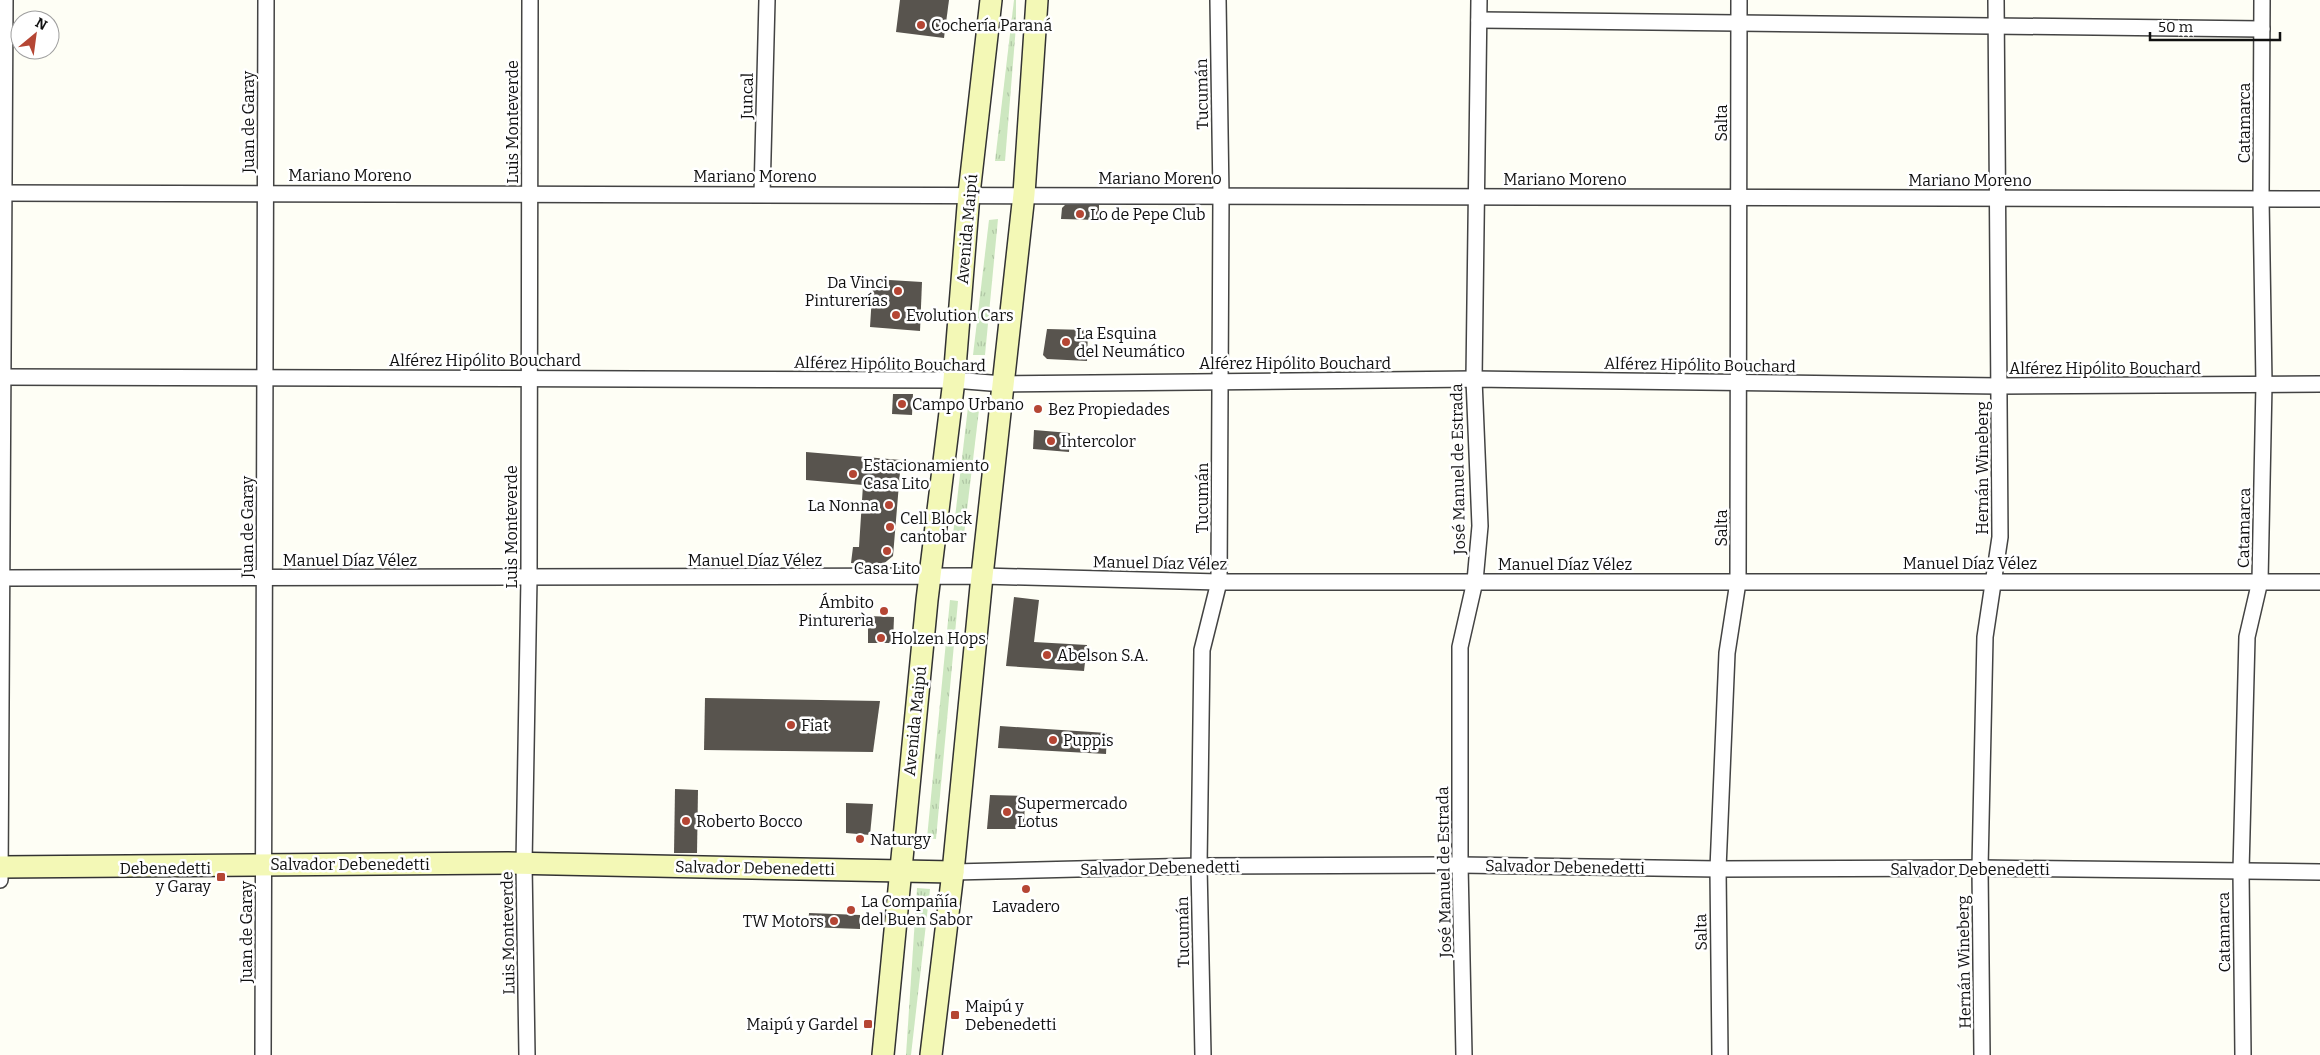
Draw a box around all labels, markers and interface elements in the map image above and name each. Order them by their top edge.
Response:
north arrow [10,10,60,60]
scale bar [2150,10,2280,42]
text: N [32,14,50,34]
place label: Cochería Paraná [931,16,1052,35]
text: 50 m [2158,18,2194,36]
marker: Cochería Paraná [915,19,927,31]
street label: Tucumán [1192,58,1212,130]
street label: Luis Monteverde [503,60,522,184]
street label: Juan de Garay [239,70,258,174]
street label: Juncal [737,72,757,120]
street label: Catamarca [2235,83,2254,163]
street label: Salta [1712,104,1731,141]
street label: Mariano Moreno [288,166,412,185]
street label: Mariano Moreno [693,167,817,186]
street label: Mariano Moreno [1098,169,1222,188]
street label: Mariano Moreno [1503,170,1627,189]
street label: Mariano Moreno [1908,171,2032,190]
street label: Avenida Maipú [953,173,981,285]
place label: Lo de Pepe Club [1090,205,1206,224]
marker: Lo de Pepe Club [1074,208,1086,220]
place label: Da Vinci Pinturerías [805,273,888,310]
marker: Da Vinci Pinturerías [892,285,904,297]
place label: Evolution Cars [906,306,1014,325]
marker: Evolution Cars [890,309,902,321]
place label: La Esquina del Neumático [1076,324,1185,361]
marker: La Esquina del Neumático [1060,336,1072,348]
street label: Alférez Hipólito Bouchard [389,351,581,370]
street label: Alférez Hipólito Bouchard [794,353,987,375]
street label: Alférez Hipólito Bouchard [1199,354,1391,373]
street label: Alférez Hipólito Bouchard [1604,354,1797,376]
street label: Alférez Hipólito Bouchard [2009,359,2201,378]
street label: José Manuel de Estrada [1447,383,1469,556]
place label: Campo Urbano [912,395,1024,414]
marker: Campo Urbano [896,398,908,410]
place label: Bez Propiedades [1048,400,1170,419]
street label: Hernán Wineberg [1973,401,1992,535]
marker: Bez Propiedades [1032,403,1044,415]
place label: Intercolor [1061,432,1136,451]
marker: Intercolor [1045,435,1057,447]
place label: Estacionamiento Casa Lito [863,456,989,493]
street label: Tucumán [1193,463,1212,533]
street label: Luis Monteverde [502,465,521,589]
marker: Estacionamiento Casa Lito [847,468,859,480]
street label: Juan de Garay [238,475,257,579]
street label: Catamarca [2234,487,2254,568]
place label: La Nonna [808,496,879,515]
marker: La Nonna [883,499,895,511]
place label: Cell Block cantobar [900,509,972,546]
street label: Salta [1712,509,1731,546]
marker: Cell Block cantobar [884,521,896,533]
marker: Casa Lito [881,545,893,557]
street label: Manuel Díaz Vélez [283,551,418,570]
street label: Manuel Díaz Vélez [688,551,823,570]
street label: Manuel Díaz Vélez [1093,552,1228,574]
street label: Manuel Díaz Vélez [1903,554,2038,573]
street label: Manuel Díaz Vélez [1498,555,1633,574]
place label: Casa Lito [854,559,920,578]
place label: Ámbito Pinturerìa [798,592,874,630]
marker: Ámbito Pinturerìa [878,605,890,617]
place label: Holzen Hops [891,629,986,648]
marker: Holzen Hops [875,632,887,644]
place label: Abelson S.A. [1057,646,1148,665]
marker: Abelson S.A. [1041,649,1053,661]
street label: Avenida Maipú [900,665,930,777]
place label: Fiat [801,716,829,735]
marker: Fiat [785,719,797,731]
place label: Puppis [1063,731,1114,750]
marker: Puppis [1047,734,1059,746]
street label: José Manuel de Estrada [1433,786,1455,959]
place label: Supermercado Lotus [1017,794,1127,831]
marker: Supermercado Lotus [1001,806,1013,818]
place label: Roberto Bocco [696,812,803,831]
marker: Roberto Bocco [680,815,692,827]
place label: Naturgy [870,830,931,849]
marker: Naturgy [854,833,866,845]
street label: Salvador Debenedetti [270,855,430,874]
street label: Salvador Debenedetti [1485,856,1645,878]
street label: Salvador Debenedetti [675,857,835,879]
street label: Salvador Debenedetti [1080,857,1240,879]
place label: Debenedetti y Garay [119,859,212,896]
street label: Salvador Debenedetti [1890,860,2050,879]
marker: Debenedetti y Garay [215,871,227,883]
street label: Luis Monteverde [497,871,519,995]
street label: Juan de Garay [237,880,256,984]
marker: Lavadero [1020,883,1032,895]
street label: Catamarca [2214,891,2234,972]
place label: La Compañía del Buen Sabor [861,892,973,929]
street label: Hernán Wineberg [1953,895,1975,1029]
street label: Tucumán [1173,896,1193,968]
place label: Lavadero [992,897,1060,916]
marker: La Compañía del Buen Sabor [845,904,857,916]
place label: TW Motors [743,912,824,931]
street label: Salta [1691,913,1711,951]
marker: TW Motors [828,915,840,927]
place label: Maipú y Debenedetti [965,997,1057,1034]
marker: Maipú y Debenedetti [949,1009,961,1021]
place label: Maipú y Gardel [746,1015,858,1034]
marker: Maipú y Gardel [862,1018,874,1030]

